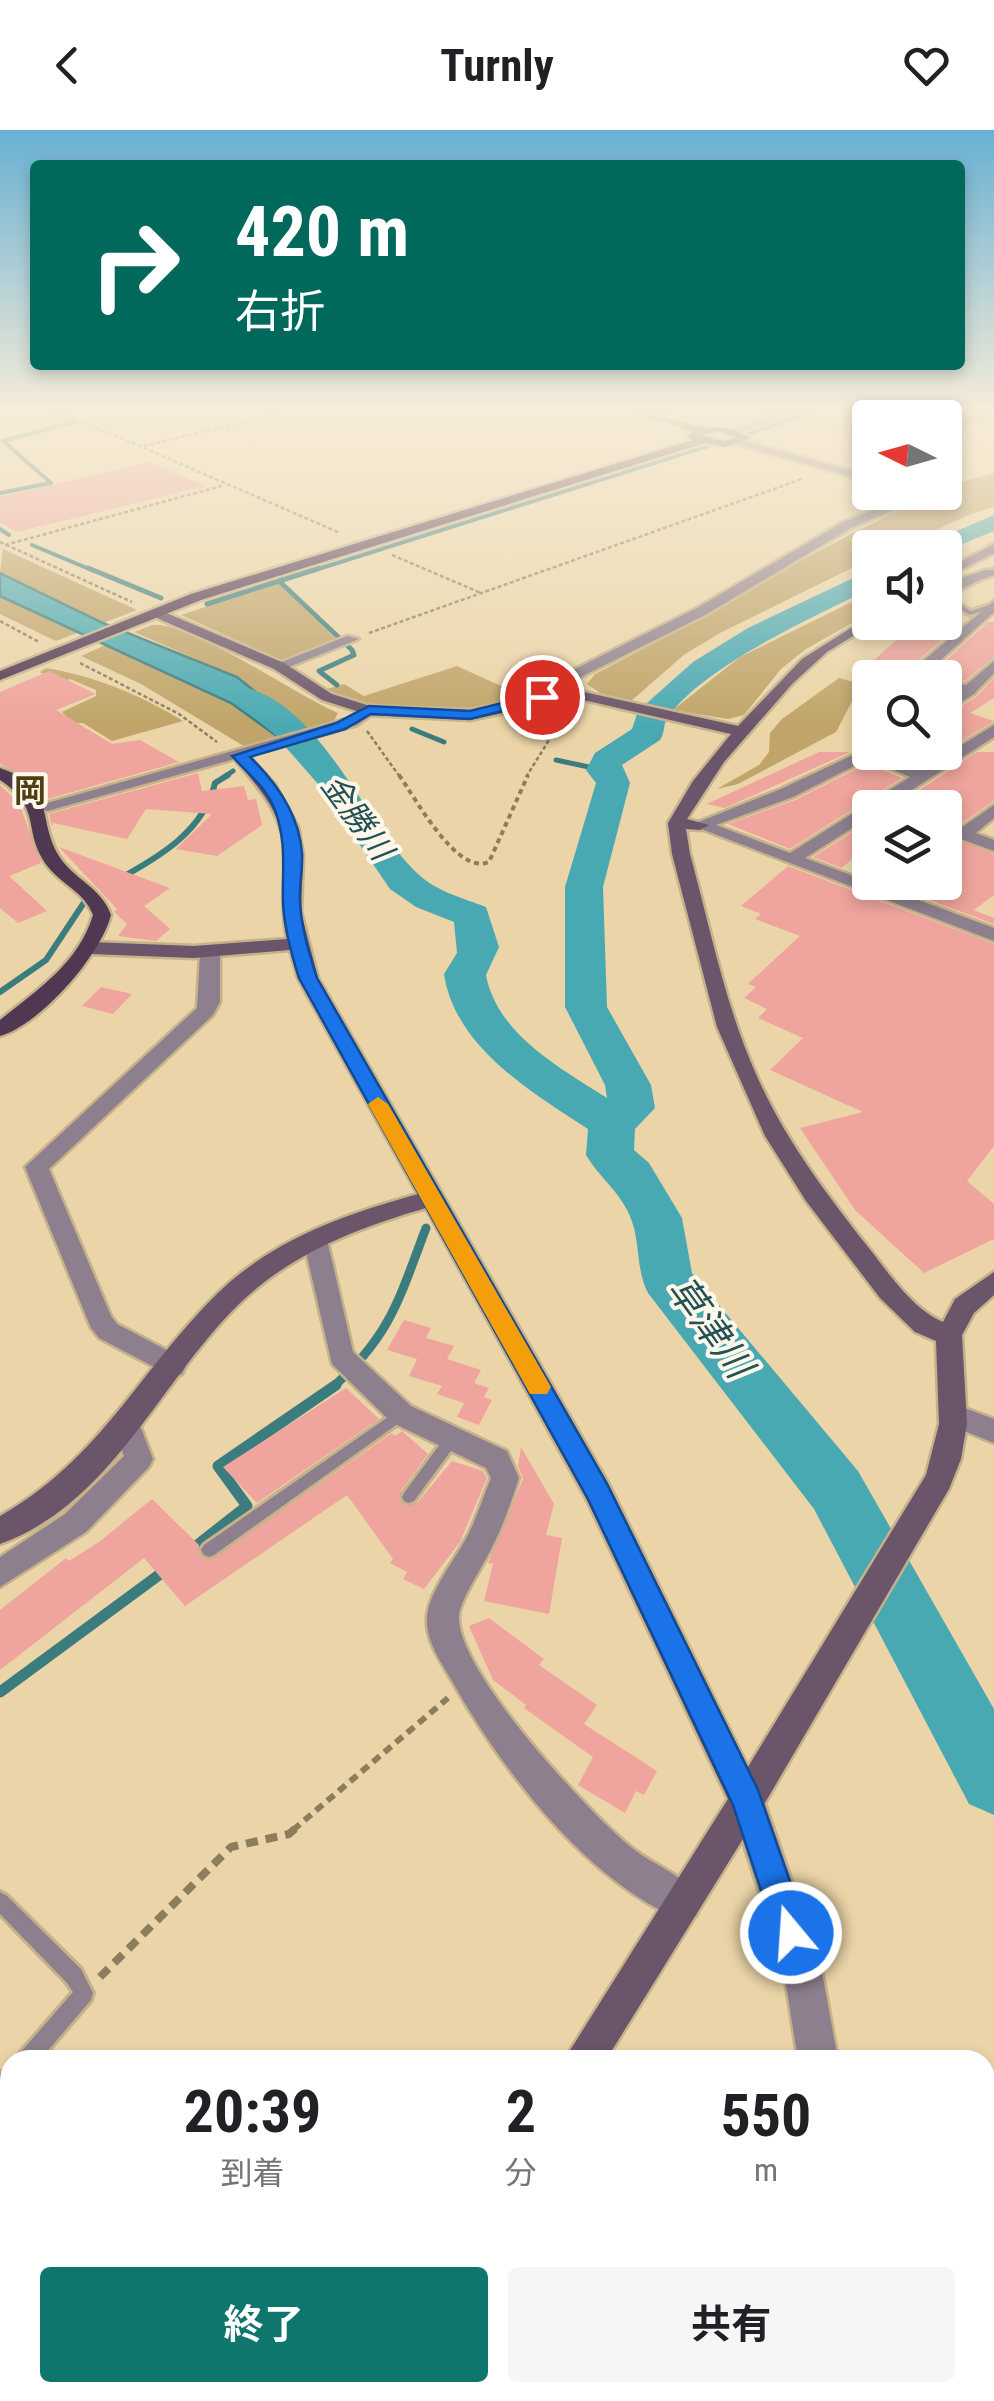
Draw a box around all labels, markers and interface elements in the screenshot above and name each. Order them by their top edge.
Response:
icon: back [40,38,95,93]
icon: heart [899,38,954,93]
text: Turnly [440,39,554,92]
text: 420 m [235,191,409,273]
icon: right [70,200,200,330]
text: 右折 [235,285,325,338]
north arrow [852,400,962,510]
map controls [852,400,962,900]
button: sound [852,530,962,640]
pin [500,655,585,740]
button: search [852,660,962,770]
icon: arrive [515,670,570,725]
water label: 金勝川 [313,767,402,869]
district label: 岡 [14,772,46,810]
button: layers [852,790,962,900]
water label: 草津川 [659,1268,764,1389]
position arrow [739,1881,843,1985]
text: 20:39 [184,2076,321,2147]
text: 2 [506,2076,536,2147]
text: 550 [720,2080,811,2151]
text: m [754,2151,778,2189]
text: 到着 [220,2154,284,2192]
text: 分 [505,2154,537,2192]
button: 終了 [40,2267,488,2382]
button: 共有 [508,2267,955,2382]

